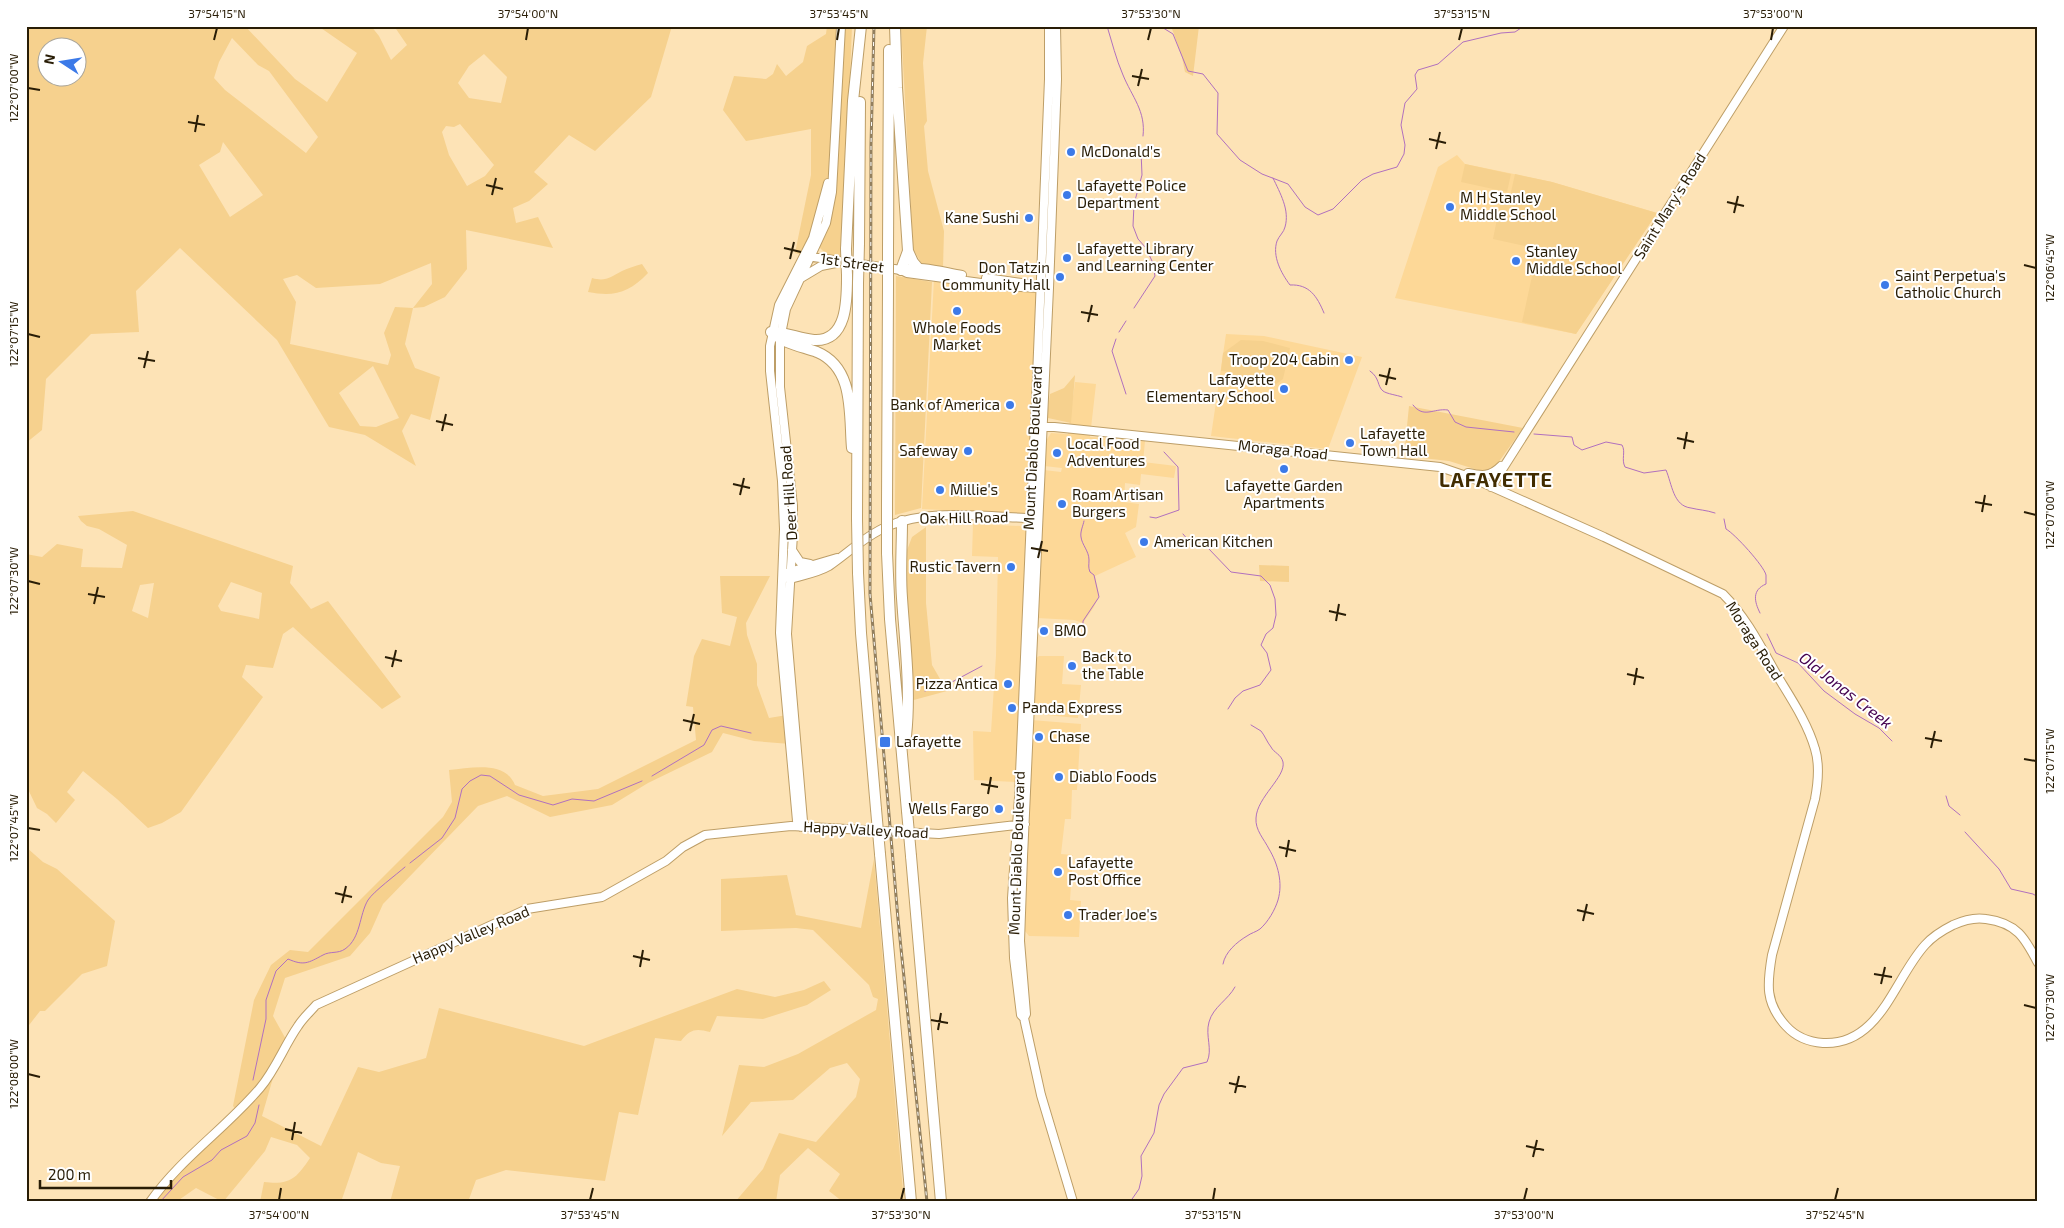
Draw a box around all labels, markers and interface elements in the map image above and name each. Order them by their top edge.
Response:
text: 37°54'15"N [188,6,246,20]
text: 37°54'00"N [498,6,558,20]
text: 37°53'45"N [809,6,869,20]
text: 37°53'30"N [1121,6,1181,20]
text: 37°53'15"N [1434,6,1490,20]
text: 37°53'00"N [1743,6,1803,20]
north arrow [38,38,88,88]
text: N [39,52,58,66]
text: 122°07'00"W [6,54,20,122]
place label: McDonald's [1081,142,1161,160]
marker: McDonald's [1065,146,1077,158]
street label: Saint Mary's Road [1629,149,1709,262]
place label: Lafayette Police Department [1077,176,1186,211]
place label: M H Stanley Middle School [1460,188,1556,223]
marker: Lafayette Police Department [1061,189,1073,201]
marker: M H Stanley Middle School [1444,201,1456,213]
place label: Kane Sushi [945,208,1019,226]
marker: Kane Sushi [1023,212,1035,224]
text: 122°06'45"W [2042,234,2056,302]
place label: Lafayette Library and Learning Center [1077,239,1214,274]
place label: Stanley Middle School [1526,242,1622,277]
street label: 1st Street [819,249,886,275]
marker: Lafayette Library and Learning Center [1061,252,1073,264]
marker: Stanley Middle School [1510,255,1522,267]
place label: Don Tatzin Community Hall [942,258,1051,293]
place label: Saint Perpetua's Catholic Church [1895,266,2006,301]
marker: Don Tatzin Community Hall [1054,271,1066,283]
marker: Saint Perpetua's Catholic Church [1879,279,1891,291]
text: 122°07'15"W [6,301,20,367]
marker: Whole Foods Market [951,305,963,317]
place label: Whole Foods Market [913,318,1001,353]
place label: Troop 204 Cabin [1229,350,1339,368]
marker: Troop 204 Cabin [1343,354,1355,366]
street label: Mount Diablo Boulevard [1019,365,1045,530]
place label: Lafayette Elementary School [1146,370,1275,405]
marker: Lafayette Elementary School [1278,383,1290,395]
place label: Bank of America [890,395,1000,413]
marker: Bank of America [1004,399,1016,411]
place label: Lafayette Town Hall [1360,424,1428,459]
place label: Local Food Adventures [1067,434,1145,469]
street label: Moraga Road [1237,435,1329,463]
marker: Lafayette Town Hall [1344,437,1356,449]
place label: Safeway [899,441,958,459]
street label: Deer Hill Road [776,445,800,541]
marker: Safeway [962,445,974,457]
marker: Local Food Adventures [1051,447,1063,459]
marker: Lafayette Garden Apartments [1278,463,1290,475]
district label: LAFAYETTE [1439,467,1553,491]
place label: Lafayette Garden Apartments [1225,476,1343,511]
place label: Millie's [950,480,998,498]
text: 122°07'00"W [2042,481,2056,549]
marker: Millie's [934,484,946,496]
place label: Roam Artisan Burgers [1072,485,1163,520]
marker: Roam Artisan Burgers [1056,498,1068,510]
street label: Oak Hill Road [919,507,1009,527]
place label: American Kitchen [1154,532,1273,550]
marker: American Kitchen [1138,536,1150,548]
text: 122°07'30"W [6,547,20,615]
place label: Rustic Tavern [910,557,1001,575]
marker: Rustic Tavern [1005,561,1017,573]
street label: Moraga Road [1723,598,1787,683]
place label: BMO [1054,621,1086,639]
marker: BMO [1038,625,1050,637]
place label: Back to the Table [1082,647,1144,682]
water label: Old Jonas Creek [1796,647,1897,732]
marker: Back to the Table [1066,660,1078,672]
place label: Pizza Antica [916,674,998,692]
marker: Pizza Antica [1002,678,1014,690]
place label: Panda Express [1022,698,1122,716]
marker: Panda Express [1006,702,1018,714]
place label: Chase [1049,727,1090,745]
text: 122°07'15"W [2042,728,2056,794]
marker: Chase [1033,731,1045,743]
place label: Lafayette [896,732,961,750]
marker: Lafayette [878,735,892,749]
place label: Diablo Foods [1069,767,1157,785]
street label: Mount Diablo Boulevard [1004,771,1028,935]
marker: Diablo Foods [1053,771,1065,783]
text: 122°07'45"W [6,794,20,862]
place label: Wells Fargo [908,799,989,817]
marker: Wells Fargo [993,803,1005,815]
street label: Happy Valley Road [803,817,929,841]
place label: Lafayette Post Office [1068,853,1141,888]
marker: Lafayette Post Office [1052,866,1064,878]
street label: Happy Valley Road [409,901,532,967]
place label: Trader Joe's [1078,905,1157,923]
marker: Trader Joe's [1062,909,1074,921]
text: 122°07'30"W [2042,974,2056,1042]
text: 122°08'00"W [6,1039,20,1109]
scale bar [40,1158,171,1190]
text: 200 m [48,1165,91,1183]
text: 37°54'00"N [249,1207,309,1221]
text: 37°53'45"N [560,1207,620,1221]
text: 37°53'30"N [871,1207,931,1221]
text: 37°53'15"N [1185,1207,1241,1221]
text: 37°53'00"N [1494,1207,1554,1221]
text: 37°52'45"N [1805,1207,1865,1221]

